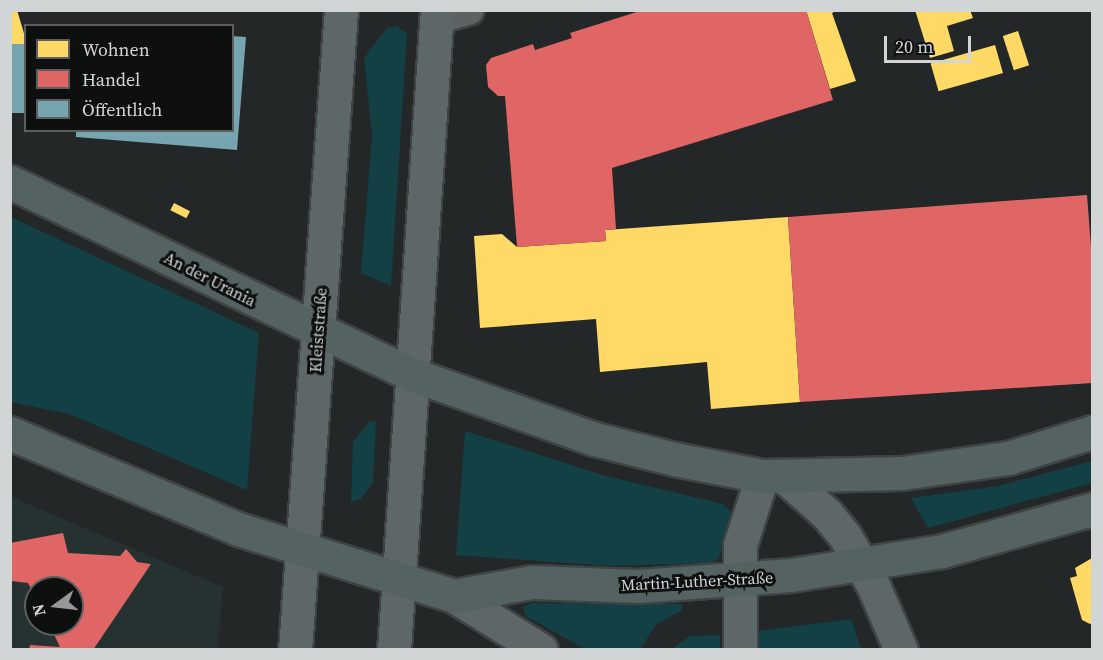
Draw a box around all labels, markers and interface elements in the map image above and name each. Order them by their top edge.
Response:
legend [24,24,234,132]
scale bar [887,24,974,62]
text: 20 m [895,34,933,59]
text: Wohnen [82,37,150,62]
text: Handel [82,67,140,92]
text: Öffentlich [82,97,162,122]
street label: An der Urania [161,248,259,310]
street label: Kleiststraße [305,287,331,373]
street label: Martin-Luther-Straße [620,567,774,595]
north arrow [24,576,84,636]
text: N [26,602,51,619]

